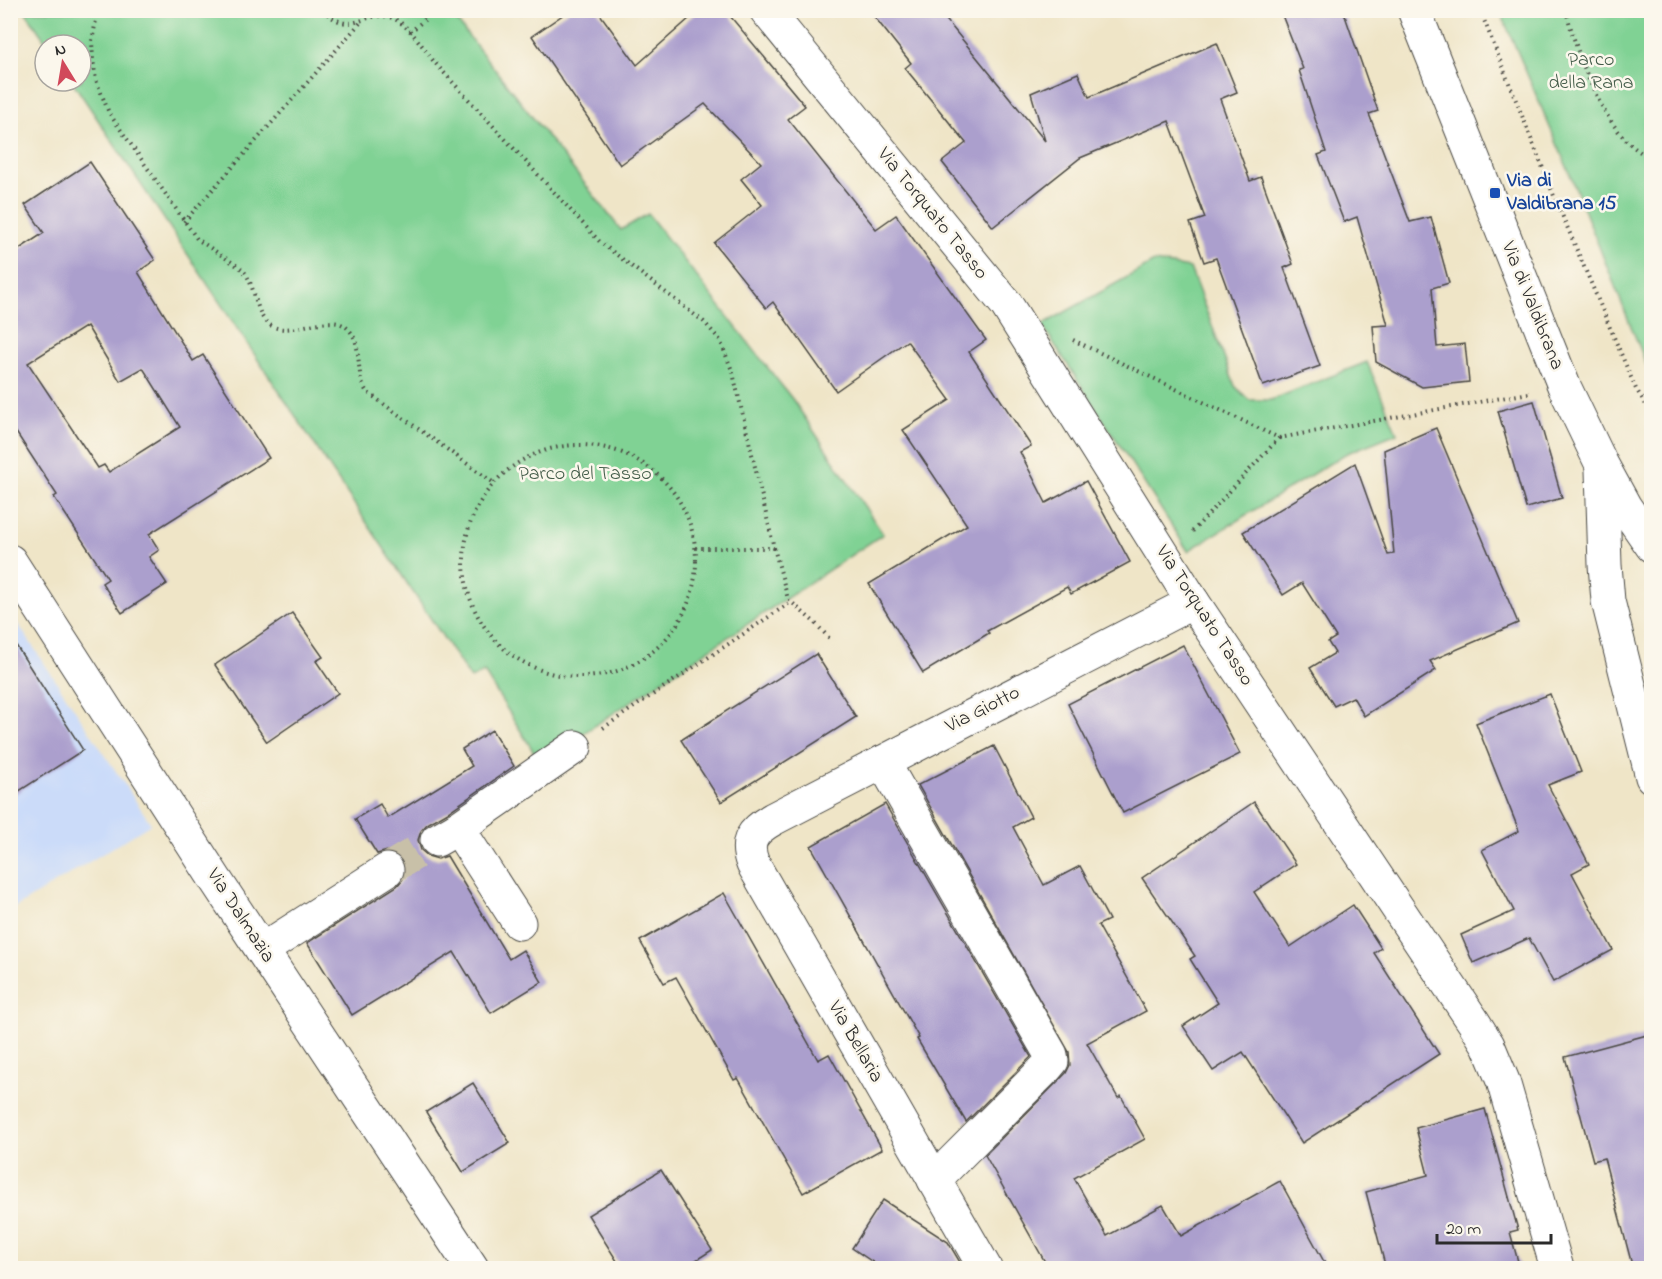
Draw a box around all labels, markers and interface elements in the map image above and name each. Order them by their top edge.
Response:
north arrow [33,33,93,93]
text: N [53,37,68,63]
park label: Parco della Rana [1548,46,1634,98]
street label: Via Torquato Tasso [869,141,994,286]
place label: Via di Valdibrana 15 [1506,167,1617,219]
marker: Via di Valdibrana 15 [1488,186,1502,200]
street label: Via di Valdibrana [1493,236,1571,375]
park label: Parco del Tasso [518,460,652,489]
street label: Via Torquato Tasso [1147,539,1260,692]
street label: Via Giotto [940,679,1025,742]
street label: Via Dalmazia [198,862,282,969]
street label: Via Bellaria [819,995,890,1088]
scale bar [1437,1207,1551,1245]
text: 20 m [1446,1217,1481,1243]

